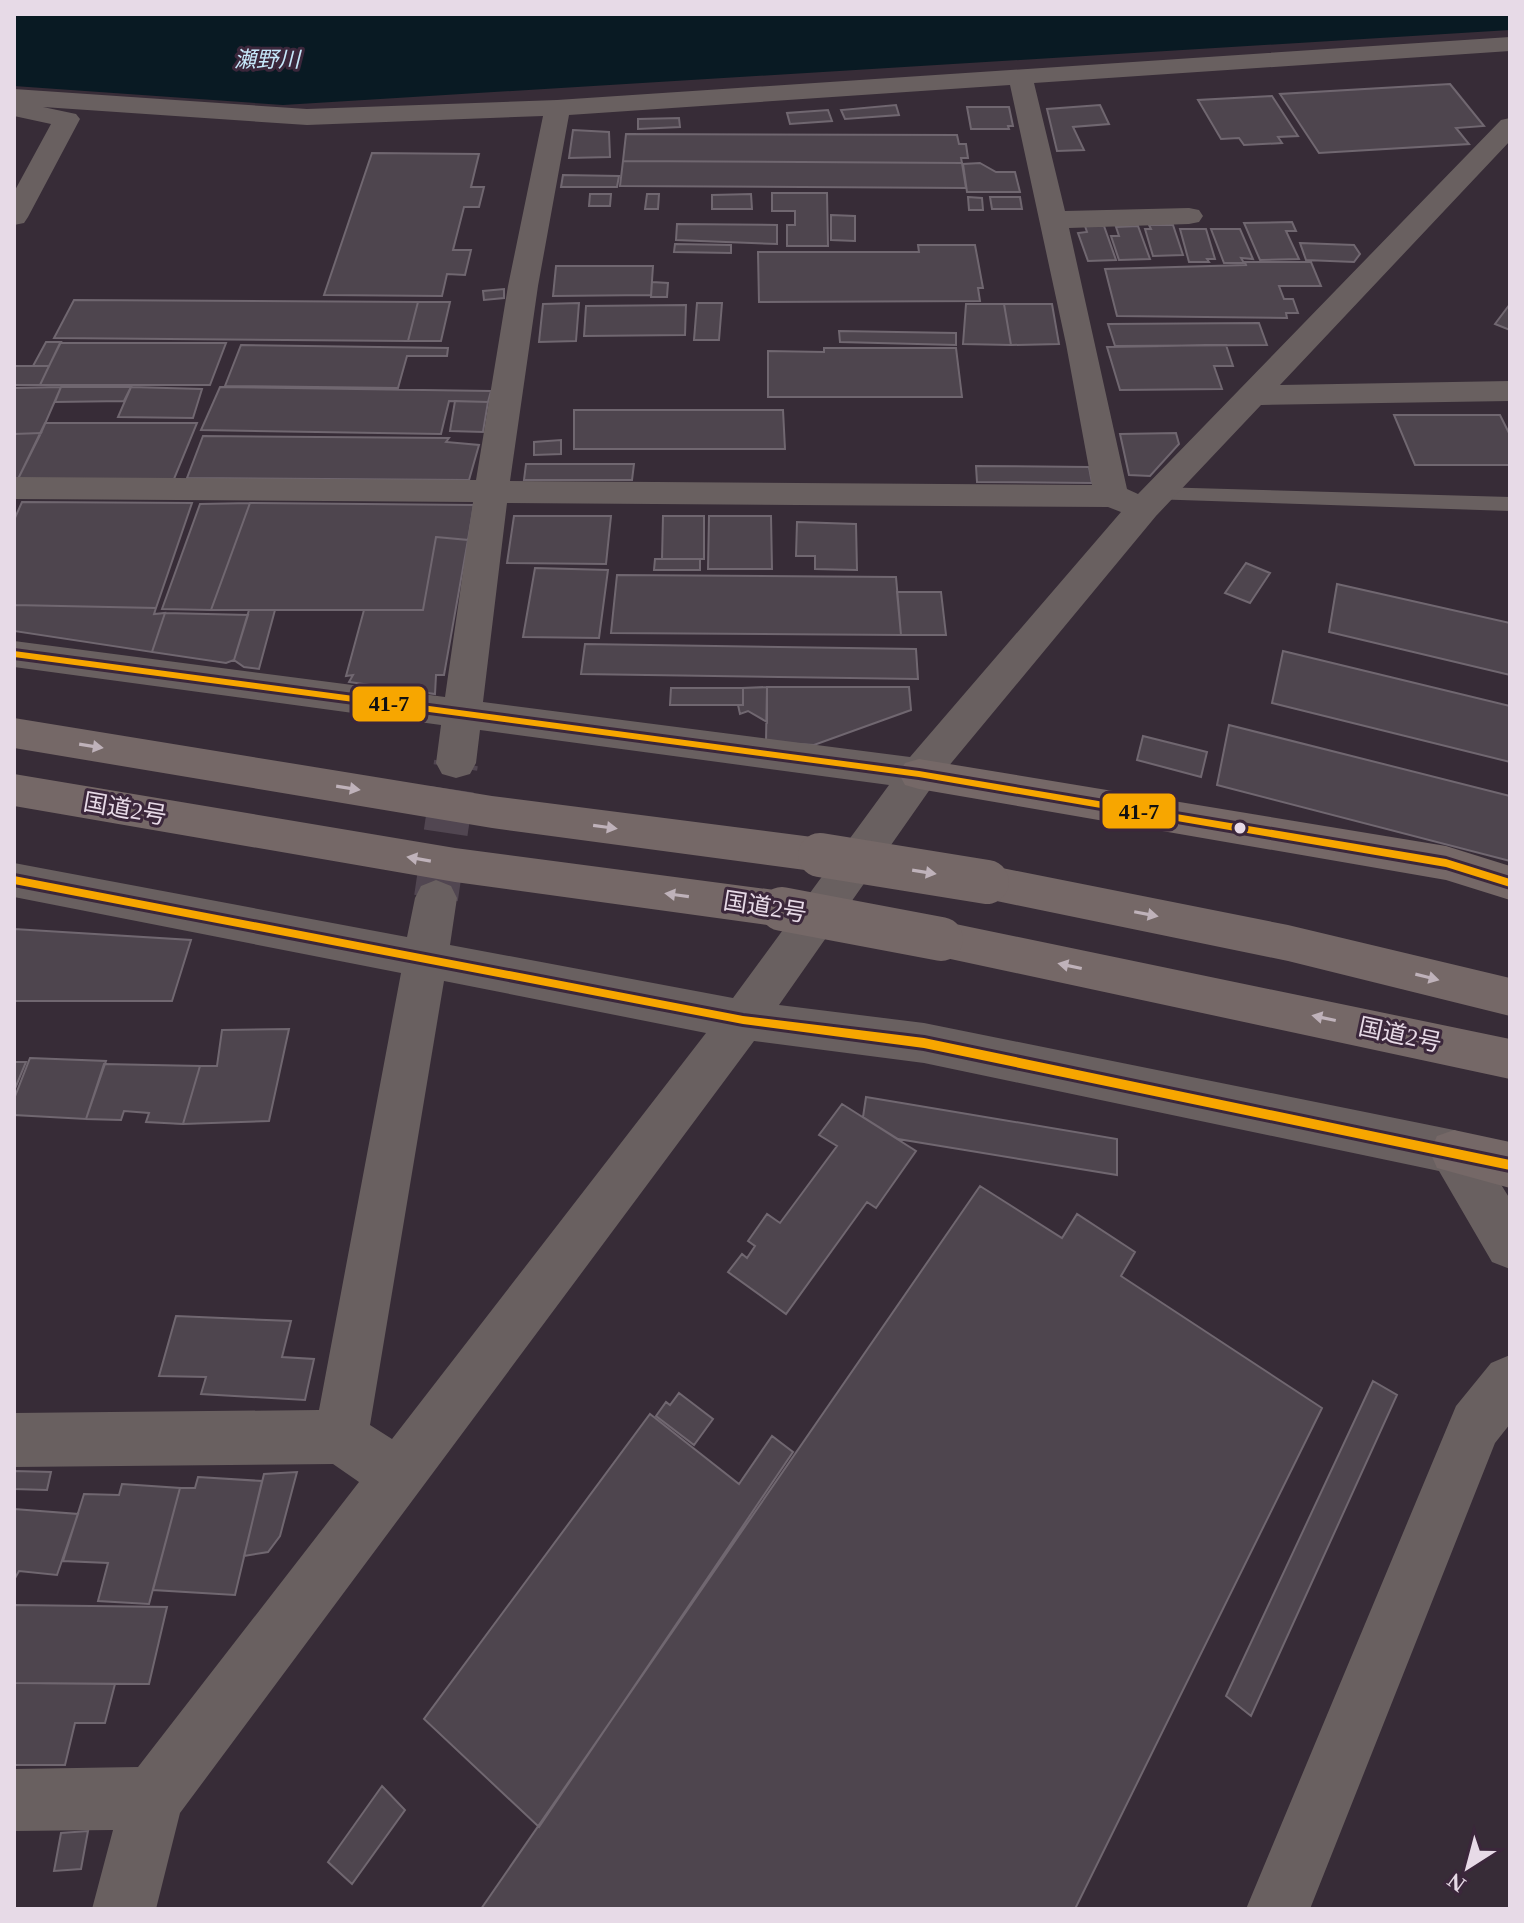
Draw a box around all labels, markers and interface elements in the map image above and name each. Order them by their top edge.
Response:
water label: 瀬野川 [234,47,302,72]
line badge: 41-7 [351,685,427,723]
text: 41-7 [369,691,409,716]
one-way arrow [79,740,104,753]
one-way arrow [335,782,360,795]
street label: 国道2号 [81,789,169,829]
line badge: 41-7 [1101,792,1177,830]
text: 41-7 [1119,799,1159,824]
one-way arrow [592,820,617,833]
unlabelled marker [1232,820,1248,836]
one-way arrow [407,852,432,865]
one-way arrow [912,866,937,879]
one-way arrow [664,888,689,901]
street label: 国道2号 [721,888,809,926]
one-way arrow [1134,909,1159,921]
one-way arrow [1057,959,1082,971]
one-way arrow [1415,971,1440,984]
one-way arrow [1312,1011,1337,1024]
street label: 国道2号 [1356,1014,1444,1056]
north arrow [1428,1827,1508,1907]
text: N [1443,1868,1470,1898]

